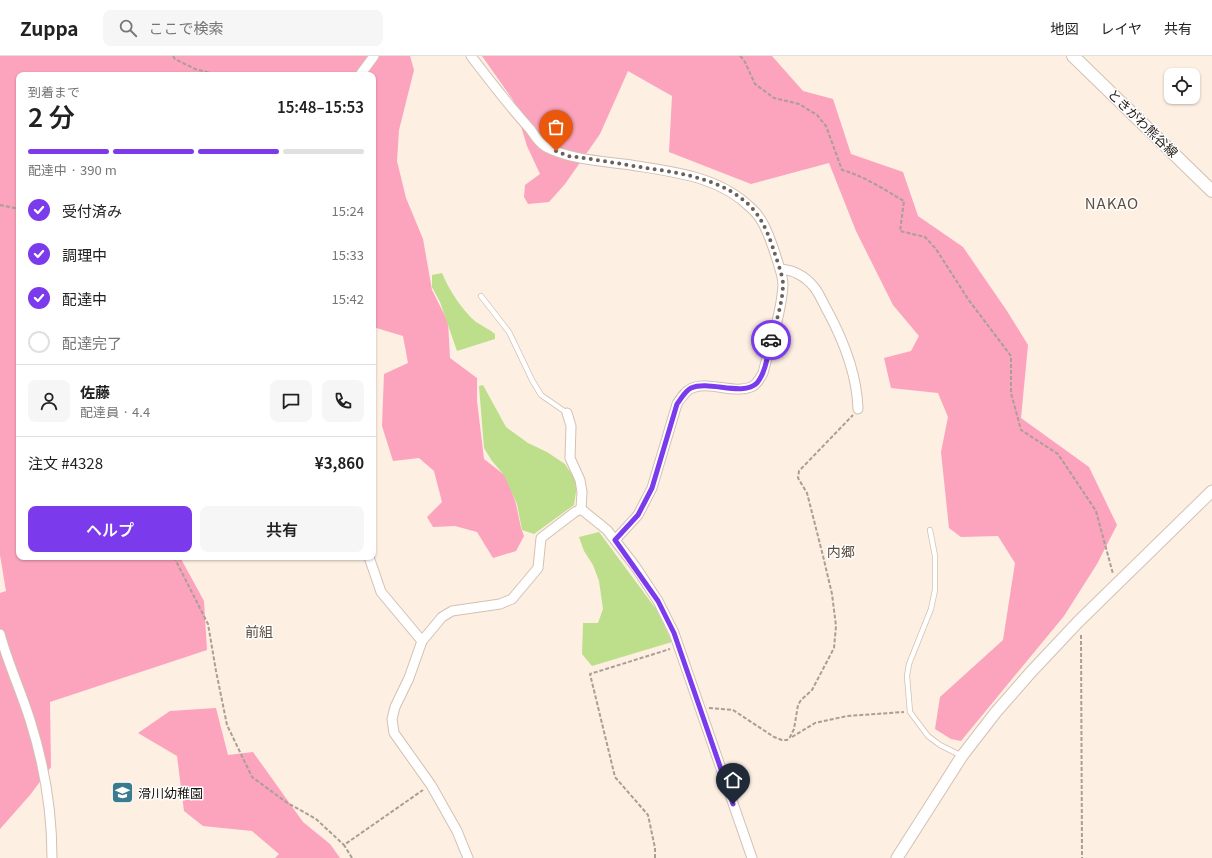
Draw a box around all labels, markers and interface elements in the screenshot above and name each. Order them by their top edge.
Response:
search box [103,10,383,46]
text: Zuppa [20,14,79,41]
icon: search [117,17,139,39]
text: ここで検索 [149,17,224,38]
text: 地図 [1050,18,1078,38]
text: レイヤ [1100,18,1142,38]
text: 共有 [1164,18,1192,38]
map controls [1164,68,1200,104]
button: locate [1164,68,1200,104]
text: 到着まで [28,82,80,101]
street label: ときがわ熊谷線 [1104,84,1183,161]
text: 15:48–15:53 [277,96,364,117]
text: 2 分 [28,97,75,134]
pin [539,110,573,151]
icon: bag [545,116,567,138]
text: 配達中 · 390 m [28,160,117,179]
district label: NAKAO [1085,192,1139,213]
icon: check [28,199,50,221]
text: 受付済み [62,200,122,221]
text: 15:24 [332,201,364,220]
icon: check [28,243,50,265]
text: 調理中 [62,244,107,265]
text: 15:33 [332,245,364,264]
icon: check [28,287,50,309]
text: 配達中 [62,288,107,309]
text: 15:42 [332,289,364,308]
courier [751,320,791,360]
icon: car [760,329,782,351]
text: 配達完了 [62,332,122,353]
button: person [28,380,70,422]
button: chat [270,380,312,422]
button: phone [322,380,364,422]
text: 佐藤 [80,381,110,402]
text: 配達員 · 4.4 [80,402,150,421]
text: 注文 #4328 [28,452,103,473]
text: ¥3,860 [315,452,364,473]
button: ヘルプ [28,506,192,552]
button: 共有 [200,506,364,552]
district label: 内郷 [827,541,855,561]
district label: 前組 [245,621,273,641]
pin [716,763,750,804]
icon: home [722,769,744,791]
school or university icon: 滑川幼稚園 [109,780,135,806]
place label: 滑川幼稚園 [138,783,203,802]

